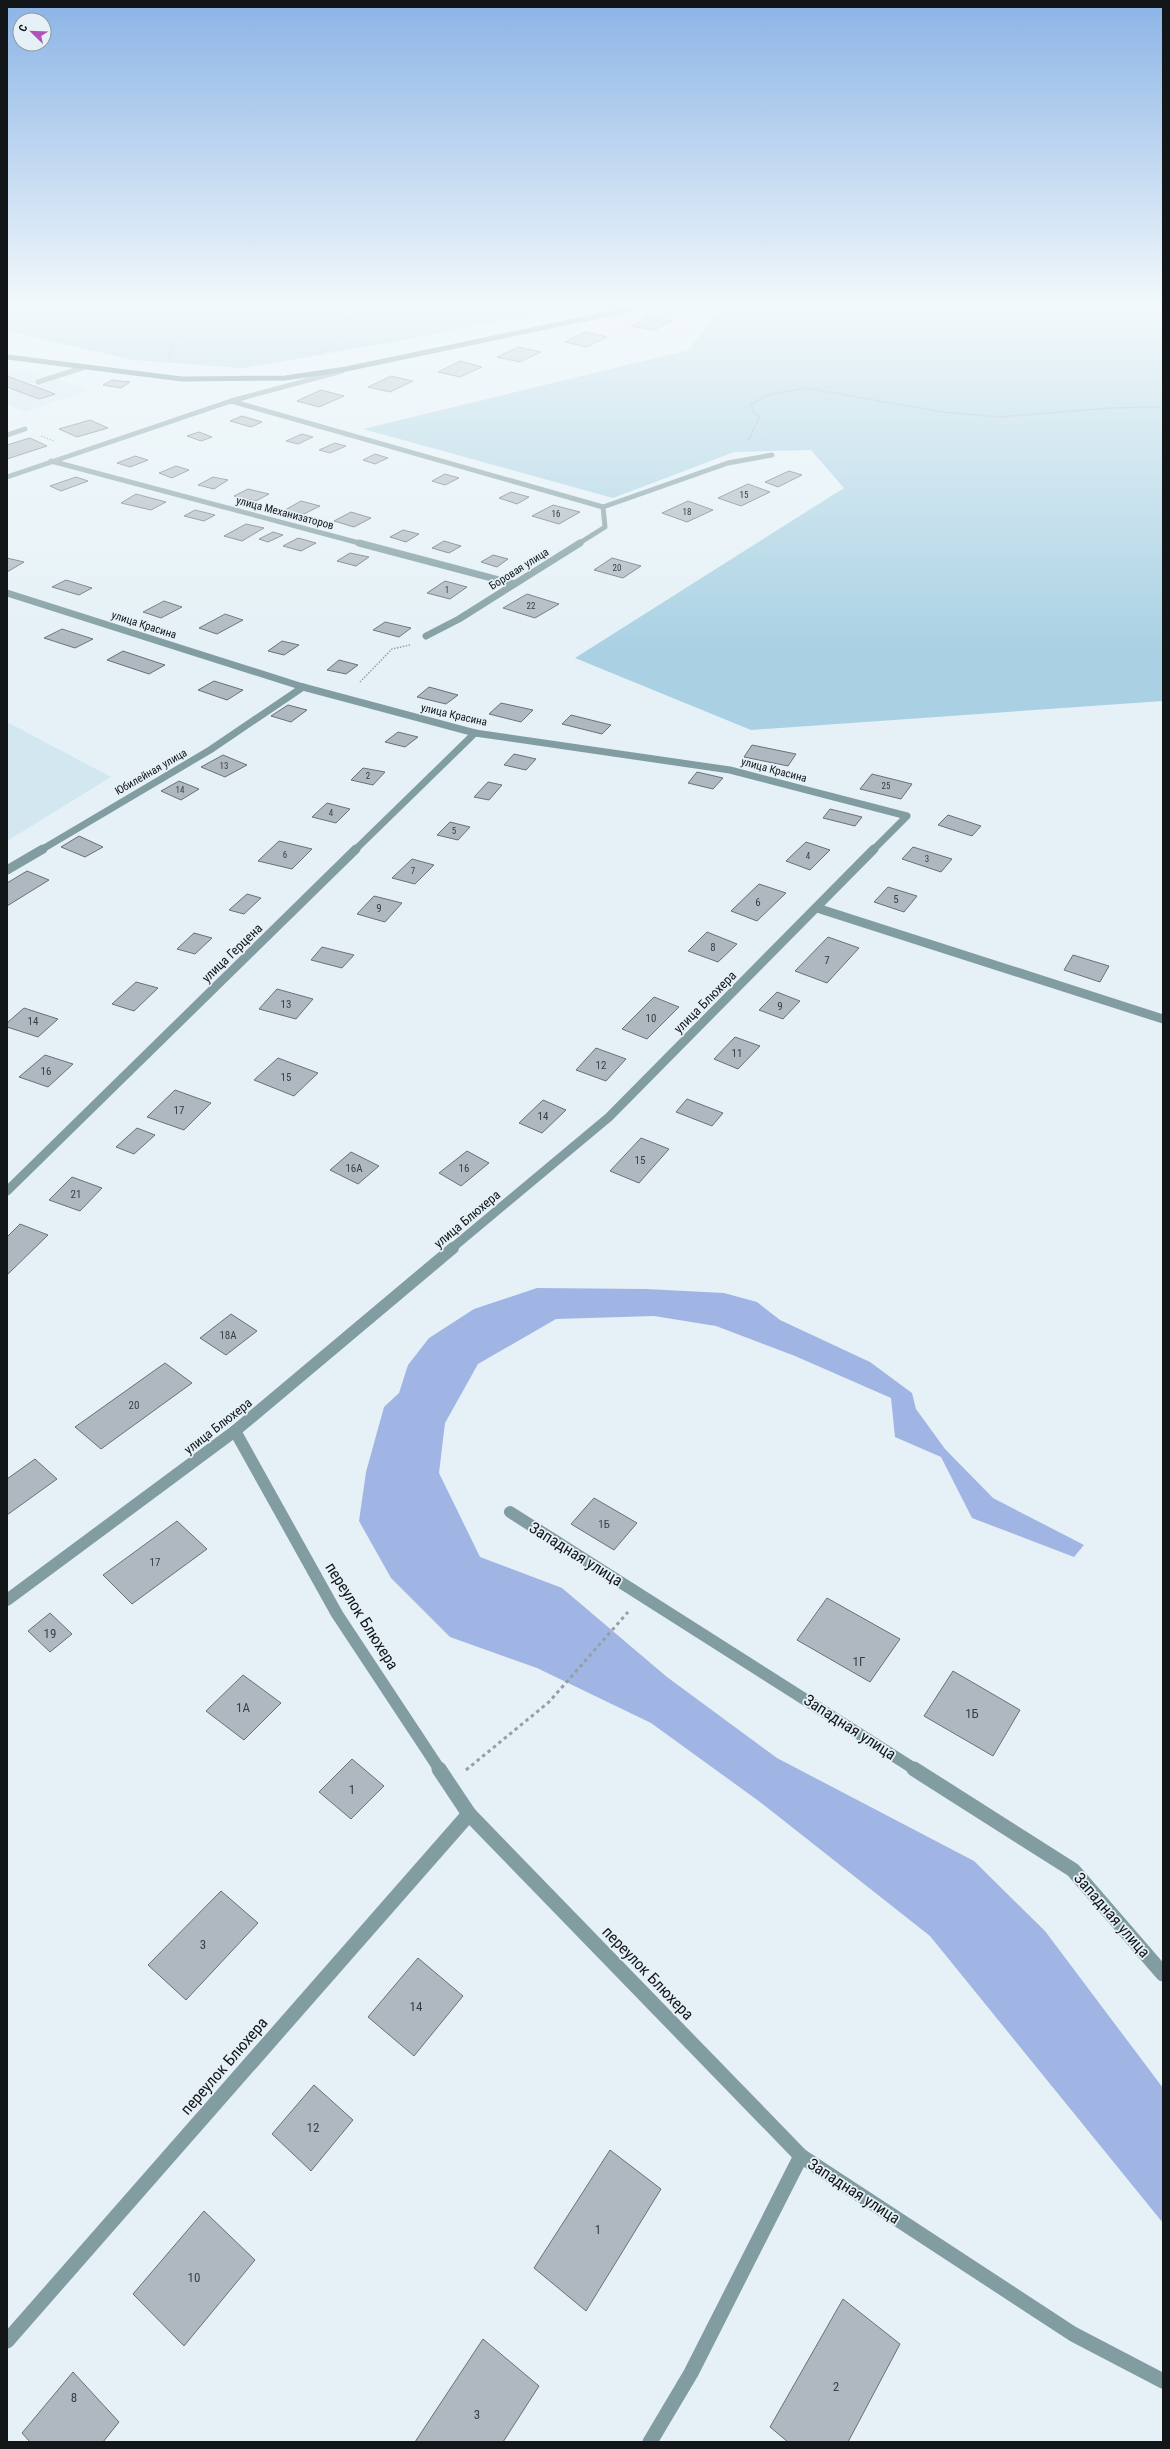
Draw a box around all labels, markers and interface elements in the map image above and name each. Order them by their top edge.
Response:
north arrow [12,12,52,52]
text: С [16,23,30,34]
house number: 15 [740,490,749,500]
street label: улица Механизаторов [235,494,335,532]
house number: 18 [683,507,691,517]
house number: 16 [552,509,560,519]
street label: Боровая улица [487,546,551,592]
house number: 20 [613,563,621,573]
house number: 1 [445,585,449,595]
house number: 22 [527,601,536,611]
street label: улица Красина [110,608,178,642]
street label: улица Красина [420,701,488,729]
street label: Юбилейная улица [113,746,189,798]
street label: улица Красина [740,755,808,785]
house number: 13 [220,761,228,771]
house number: 2 [366,771,371,781]
house number: 25 [882,781,891,791]
house number: 14 [176,785,185,795]
house number: 4 [329,808,334,818]
house number: 5 [452,826,457,836]
house number: 6 [283,850,287,860]
house number: 4 [806,851,811,861]
house number: 3 [925,854,929,864]
house number: 7 [411,866,416,876]
house number: 5 [893,893,899,906]
house number: 6 [755,896,761,909]
house number: 9 [376,902,382,915]
street label: улица Герцена [199,921,265,985]
house number: 8 [710,941,716,954]
house number: 7 [824,954,830,967]
street label: улица Блюхера [671,968,739,1036]
house number: 13 [281,998,291,1011]
house number: 9 [777,1000,783,1013]
house number: 10 [646,1012,656,1025]
house number: 14 [28,1015,39,1028]
house number: 11 [732,1047,742,1060]
house number: 12 [596,1059,606,1072]
house number: 16 [41,1065,51,1078]
house number: 15 [281,1071,291,1084]
house number: 17 [174,1104,184,1117]
house number: 14 [538,1110,549,1123]
house number: 15 [635,1154,645,1167]
house number: 16А [345,1162,363,1175]
house number: 16 [459,1162,469,1175]
street label: улица Блюхера [431,1187,503,1251]
house number: 21 [71,1188,81,1201]
house number: 18А [219,1329,237,1342]
street label: улица Блюхера [181,1395,255,1457]
house number: 20 [129,1399,139,1412]
street label: Западная улица [526,1518,626,1590]
house number: 1Б [598,1518,610,1531]
house number: 17 [150,1556,160,1569]
street label: переулок Блюхера [321,1559,403,1673]
house number: 19 [44,1626,56,1641]
house number: 1Г [853,1654,865,1669]
street label: Западная улица [800,1690,900,1764]
house number: 1А [236,1700,250,1715]
house number: 1Б [965,1706,979,1721]
house number: 1 [349,1782,355,1797]
street label: Западная улица [1070,1869,1154,1961]
street label: переулок Блюхера [598,1922,698,2024]
house number: 3 [200,1937,206,1952]
house number: 14 [410,1999,423,2014]
street label: переулок Блюхера [177,2013,271,2119]
house number: 12 [307,2120,319,2135]
street label: Западная улица [804,2154,904,2228]
house number: 1 [595,2222,601,2237]
house number: 10 [188,2270,200,2285]
house number: 2 [833,2379,839,2394]
house number: 8 [71,2390,77,2405]
house number: 3 [474,2407,480,2422]

